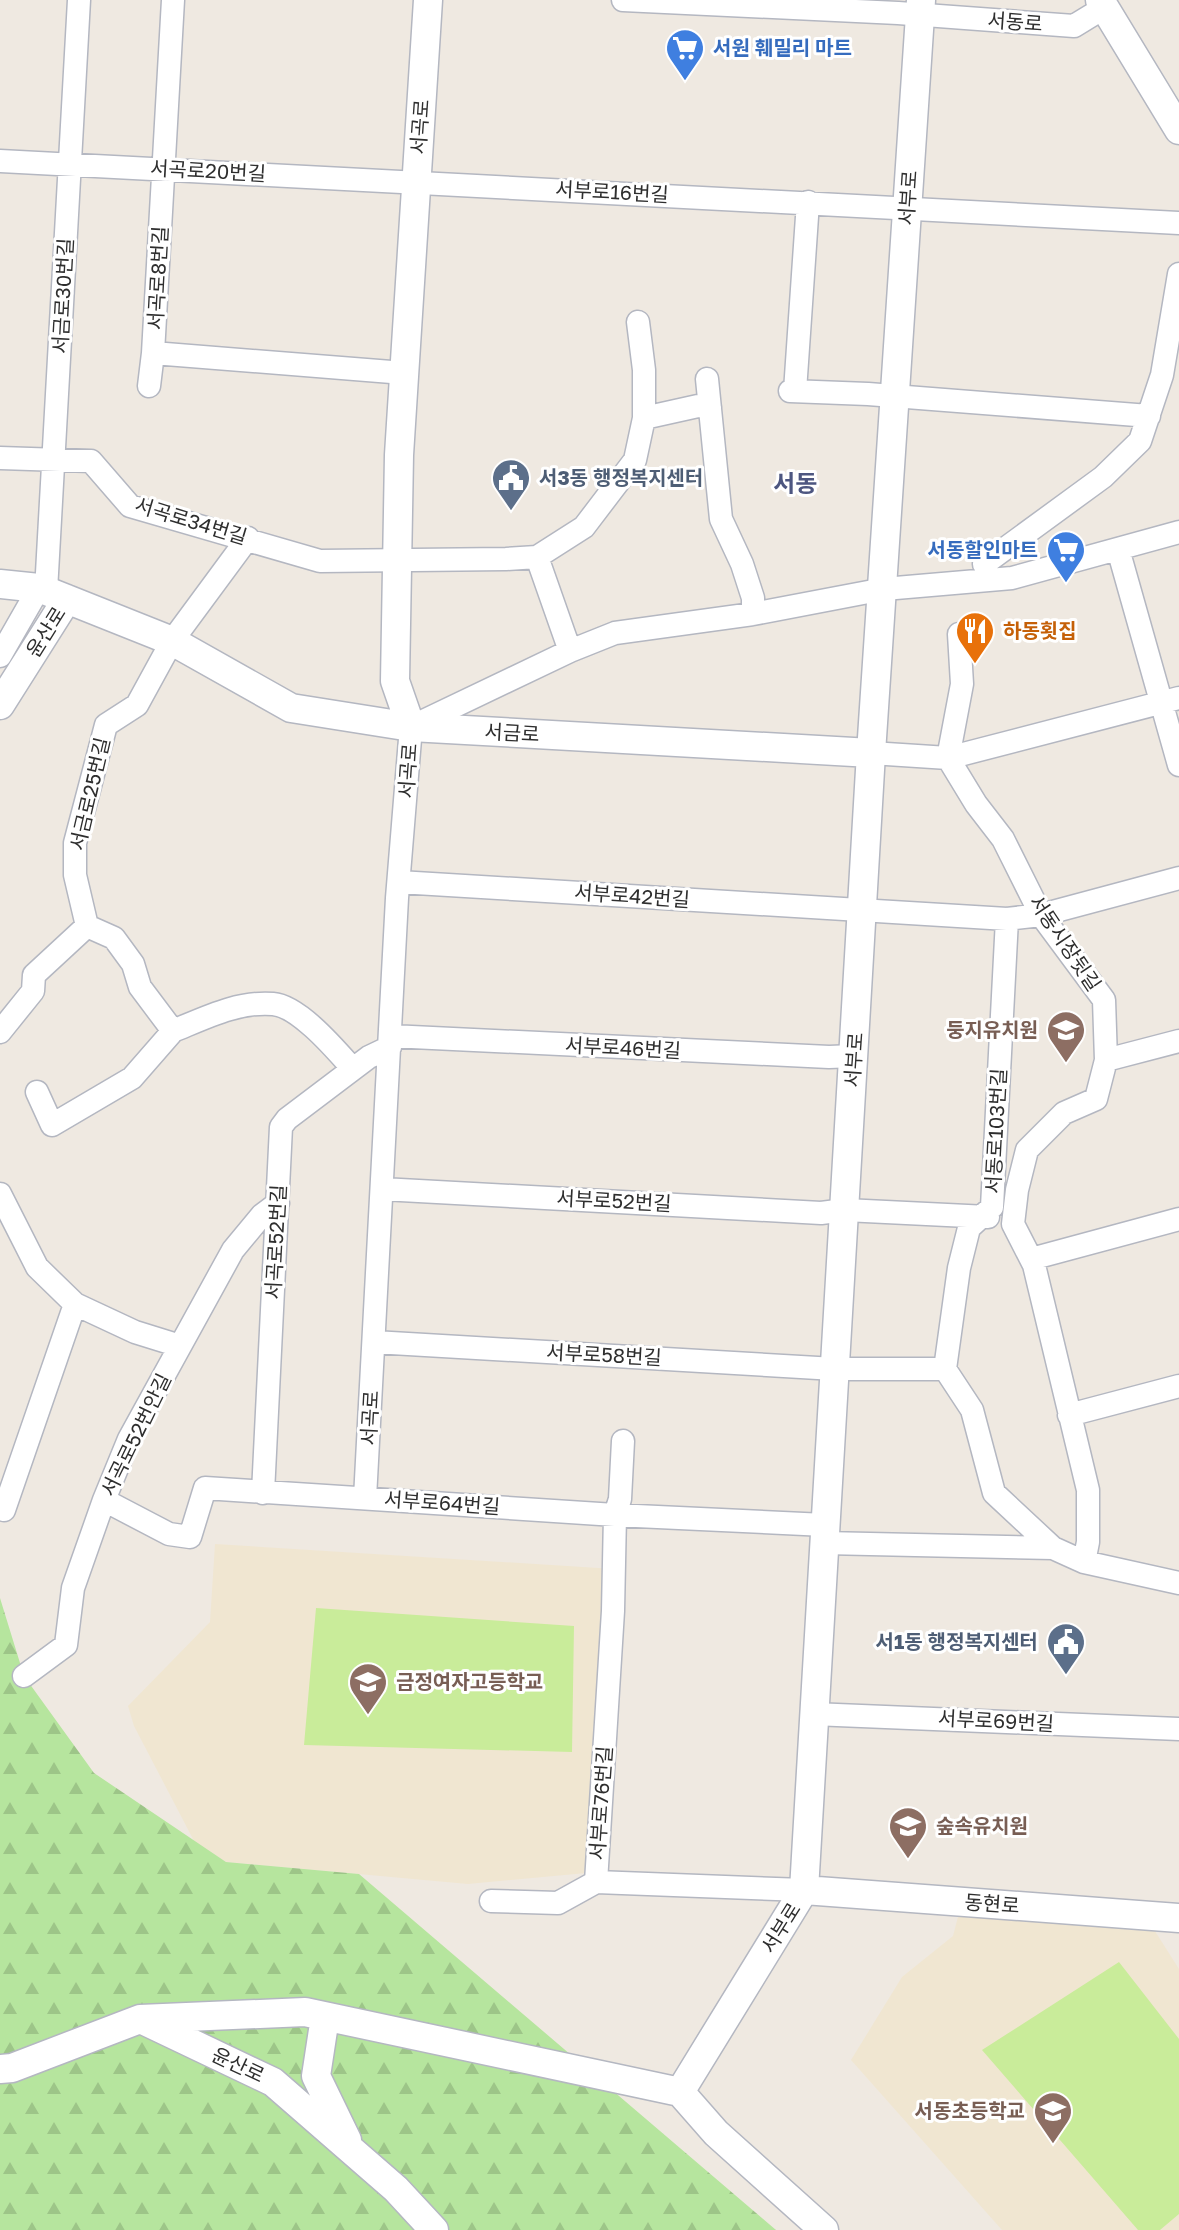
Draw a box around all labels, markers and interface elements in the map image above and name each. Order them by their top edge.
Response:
street label: 서동로 [987,7,1043,35]
supermarket icon: 서원 훼밀리 마트 [664,27,706,82]
place label: 서원 훼밀리 마트 [713,35,852,59]
street label: 서곡로 [405,99,433,155]
street label: 서곡로20번길 [150,155,267,185]
street label: 서부로 [893,170,921,226]
street label: 서부로16번길 [555,176,670,206]
street label: 서곡로8번길 [142,225,172,331]
street label: 서금로30번길 [47,237,77,355]
public building icon: 서3동 행정복지센터 [490,457,532,512]
place label: 서3동 행정복지센터 [539,465,703,489]
district label: 서동 [773,468,817,497]
street label: 서곡로34번길 [132,492,250,548]
supermarket icon: 서동할인마트 [1045,529,1087,584]
place label: 서동할인마트 [928,537,1038,561]
street label: 윤산로 [20,602,70,661]
restaurant icon: 하동횟집 [954,610,996,665]
place label: 하동횟집 [1003,618,1077,642]
street label: 서금로 [484,719,540,745]
street label: 서금로25번길 [64,735,114,853]
street label: 서곡로 [393,743,421,799]
street label: 서부로42번길 [573,879,691,911]
street label: 서동시장뒷길 [1025,890,1107,995]
school or university icon: 둥지유치원 [1045,1009,1087,1064]
place label: 둥지유치원 [946,1017,1038,1041]
street label: 서부로46번길 [564,1032,682,1062]
street label: 서부로 [839,1032,867,1088]
street label: 서동로103번길 [980,1067,1010,1194]
street label: 서곡로52번길 [260,1184,290,1300]
street label: 서부로52번길 [556,1185,672,1215]
street label: 서부로58번길 [546,1339,663,1369]
street label: 서곡로52번안길 [95,1369,175,1500]
street label: 서곡로 [356,1390,382,1446]
street label: 서부로64번길 [383,1486,501,1518]
public building icon: 서1동 행정복지센터 [1045,1621,1087,1676]
place label: 서1동 행정복지센터 [876,1629,1038,1653]
school or university icon: 금정여자고등학교 [347,1661,389,1716]
place label: 금정여자고등학교 [396,1669,543,1693]
street label: 서부로69번길 [937,1705,1055,1735]
street label: 서부로76번길 [584,1745,616,1861]
school or university icon: 숲속유치원 [887,1805,929,1860]
place label: 숲속유치원 [936,1813,1028,1837]
street label: 동현로 [964,1889,1020,1917]
street label: 서부로 [755,1898,805,1957]
street label: 윤산로 [208,2042,269,2087]
school or university icon: 서동초등학교 [1032,2090,1074,2145]
place label: 서동초등학교 [915,2098,1025,2122]

